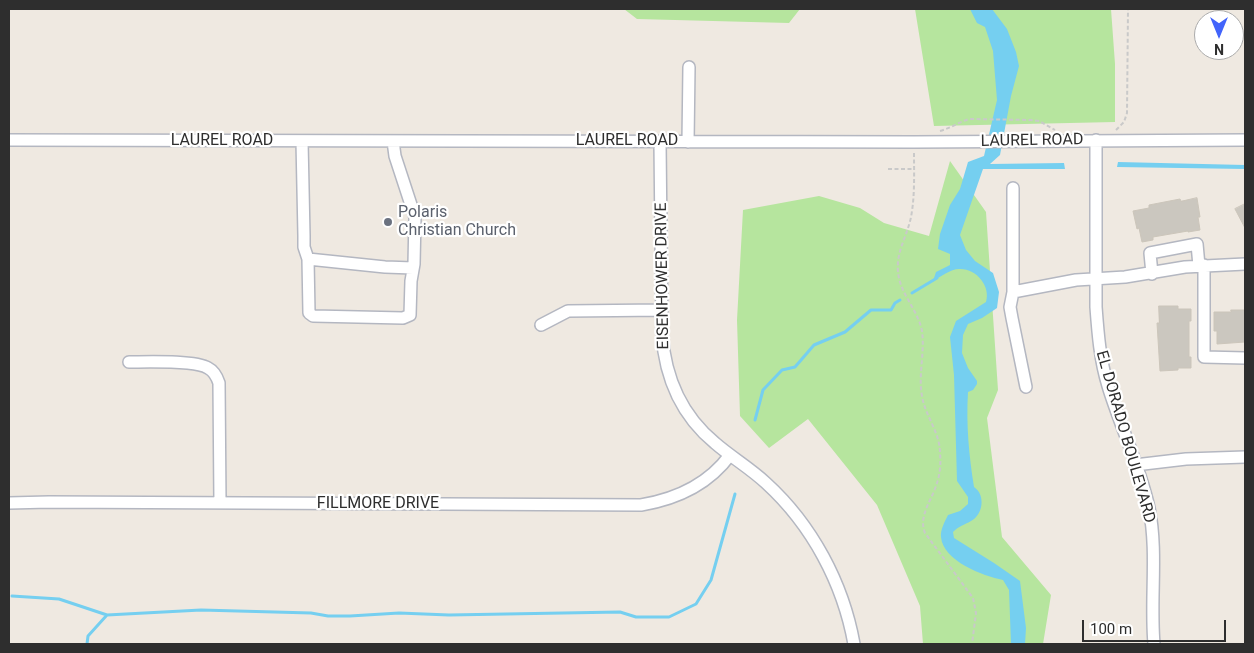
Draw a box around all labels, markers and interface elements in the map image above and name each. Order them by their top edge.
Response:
north arrow [1194,10,1244,60]
text: N [1214,41,1224,57]
street label: LAUREL ROAD [171,131,273,151]
street label: LAUREL ROAD [576,131,678,151]
street label: LAUREL ROAD [981,131,1083,151]
street label: EISENHOWER DRIVE [652,202,674,350]
place label: Polaris Christian Church [398,203,516,241]
marker: Polaris Christian Church [382,216,394,228]
street label: EL DORADO BOULEVARD [1091,349,1159,525]
street label: FILLMORE DRIVE [317,494,439,514]
scale bar [1084,610,1228,642]
text: 100 m [1090,620,1132,638]

